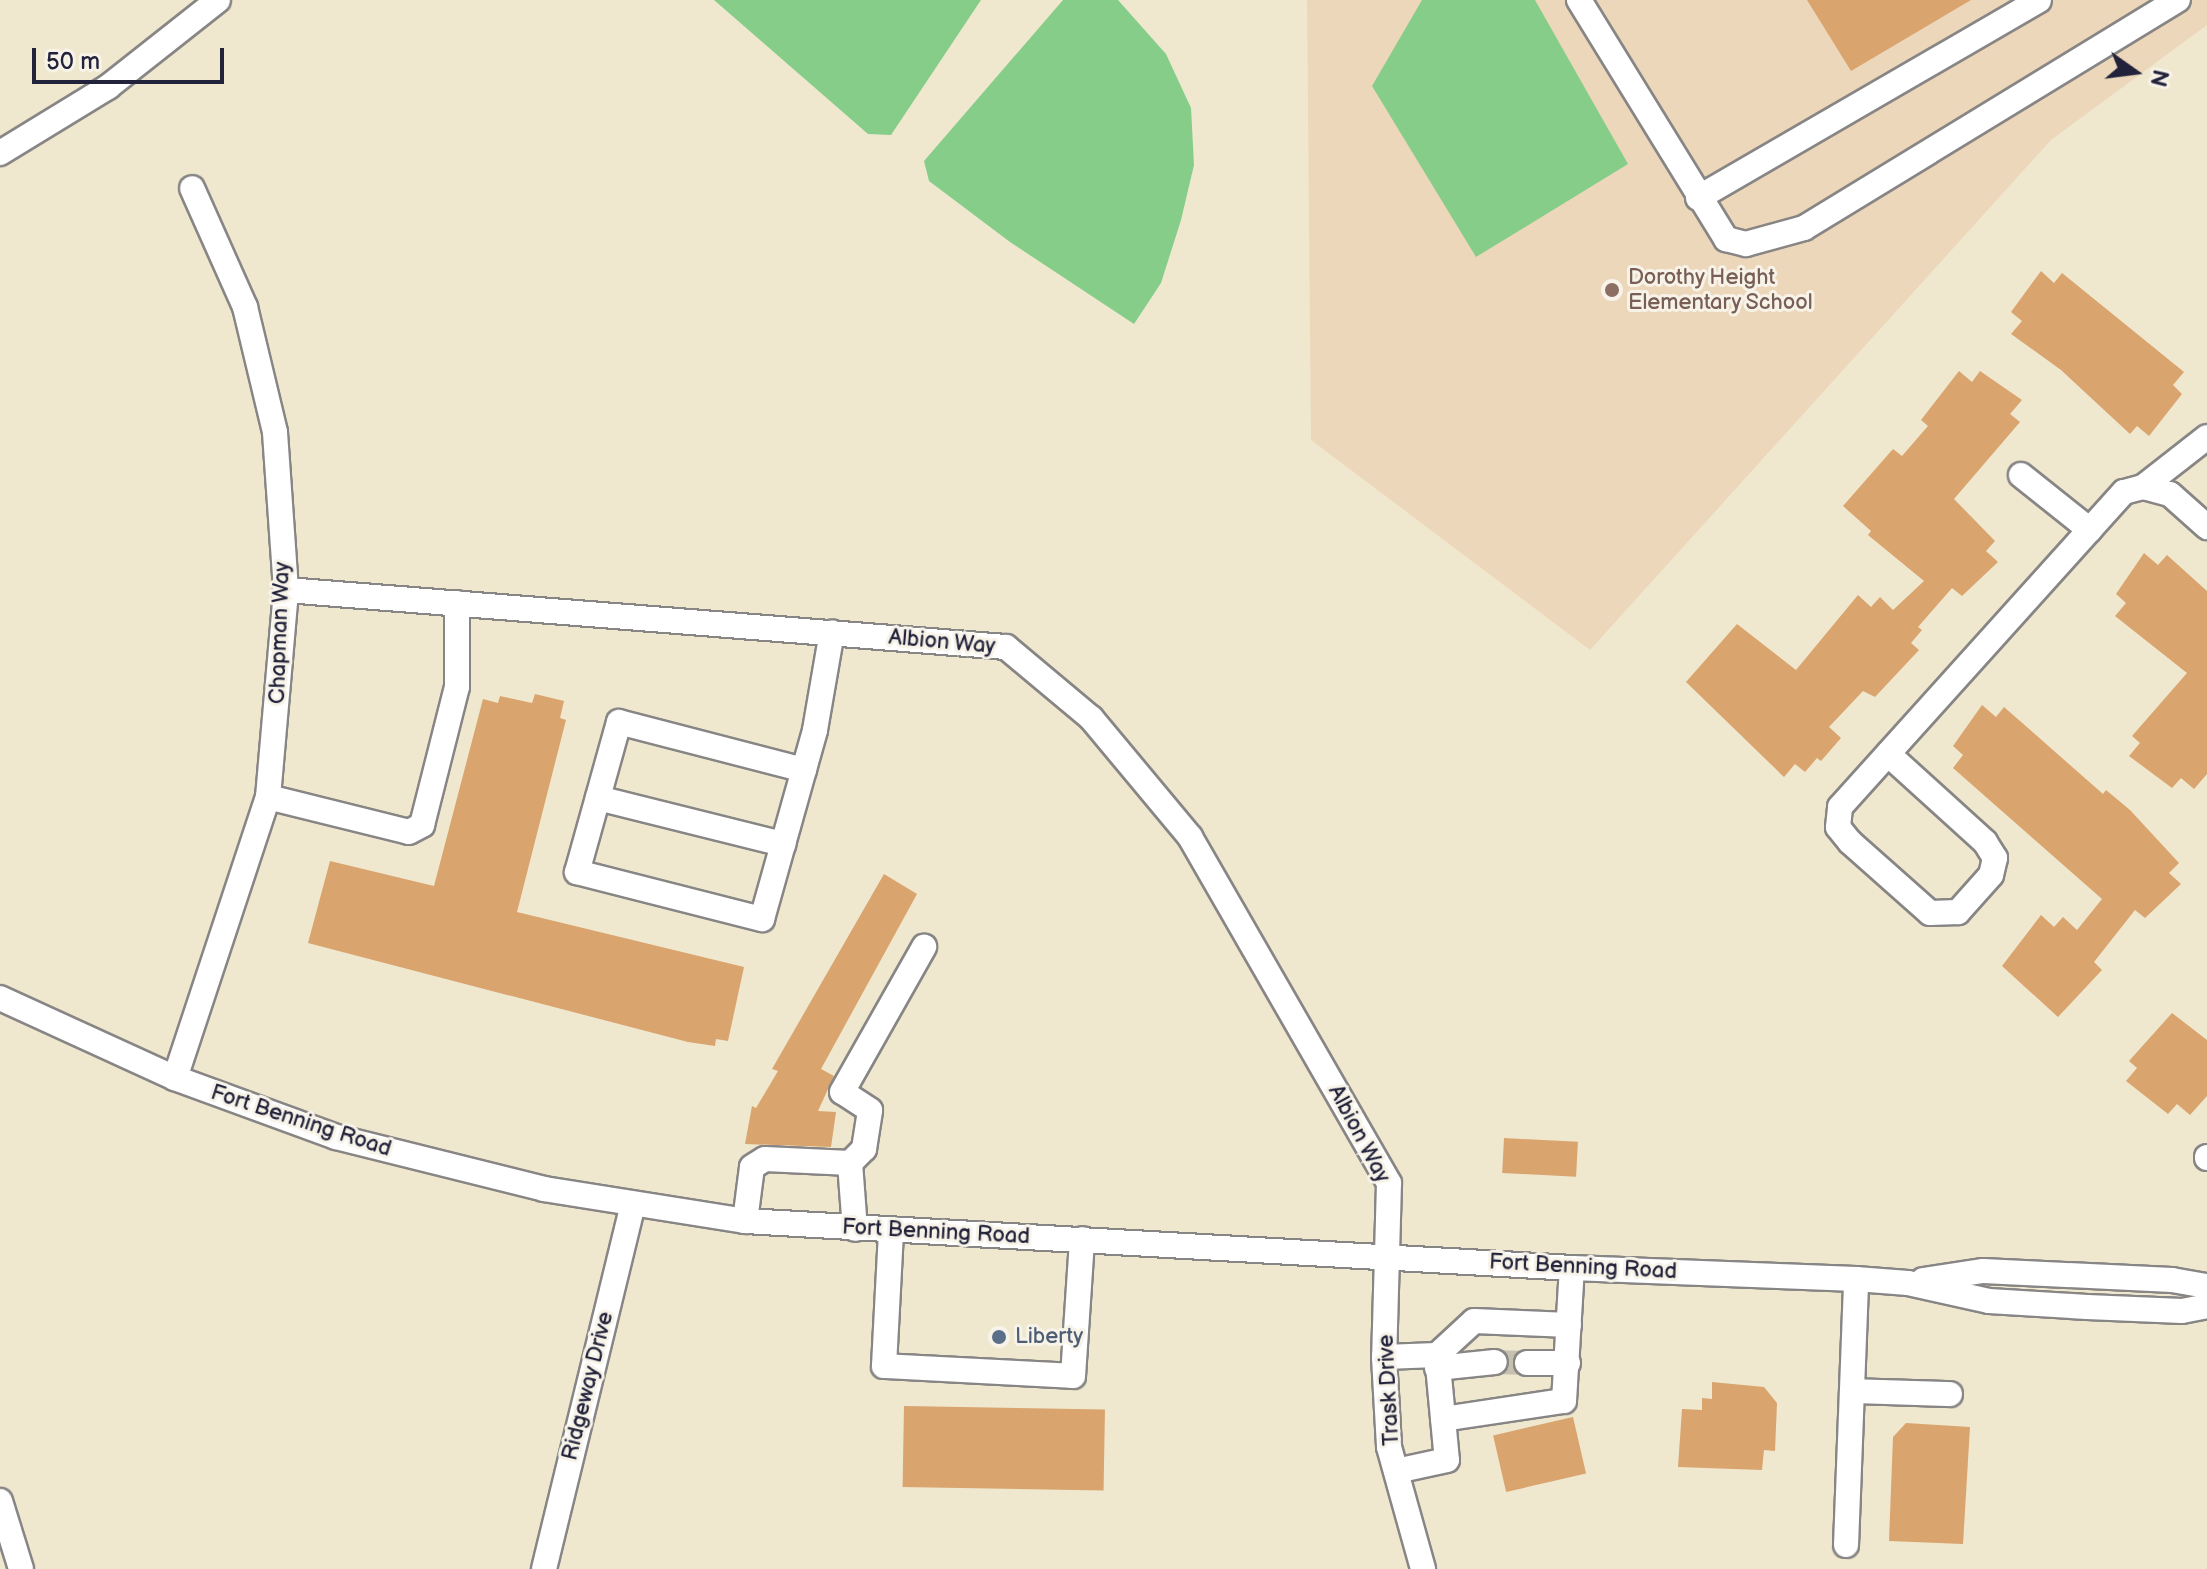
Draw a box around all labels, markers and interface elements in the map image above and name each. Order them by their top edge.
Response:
scale bar [36,32,228,82]
north arrow [2095,32,2175,112]
text: 50 m [46,47,100,76]
text: N [2144,67,2174,89]
place label: Dorothy Height Elementary School [1628,264,1814,316]
marker: Dorothy Height Elementary School [1603,281,1621,299]
street label: Chapman Way [264,561,296,705]
street label: Albion Way [887,624,997,660]
street label: Fort Benning Road [207,1079,395,1163]
street label: Albion Way [1322,1080,1396,1188]
street label: Fort Benning Road [841,1214,1031,1250]
street label: Fort Benning Road [1488,1249,1678,1285]
street label: Ridgeway Drive [557,1308,619,1464]
place label: Liberty [1015,1324,1083,1350]
marker: Liberty [990,1328,1008,1346]
street label: Trask Drive [1373,1334,1405,1446]

